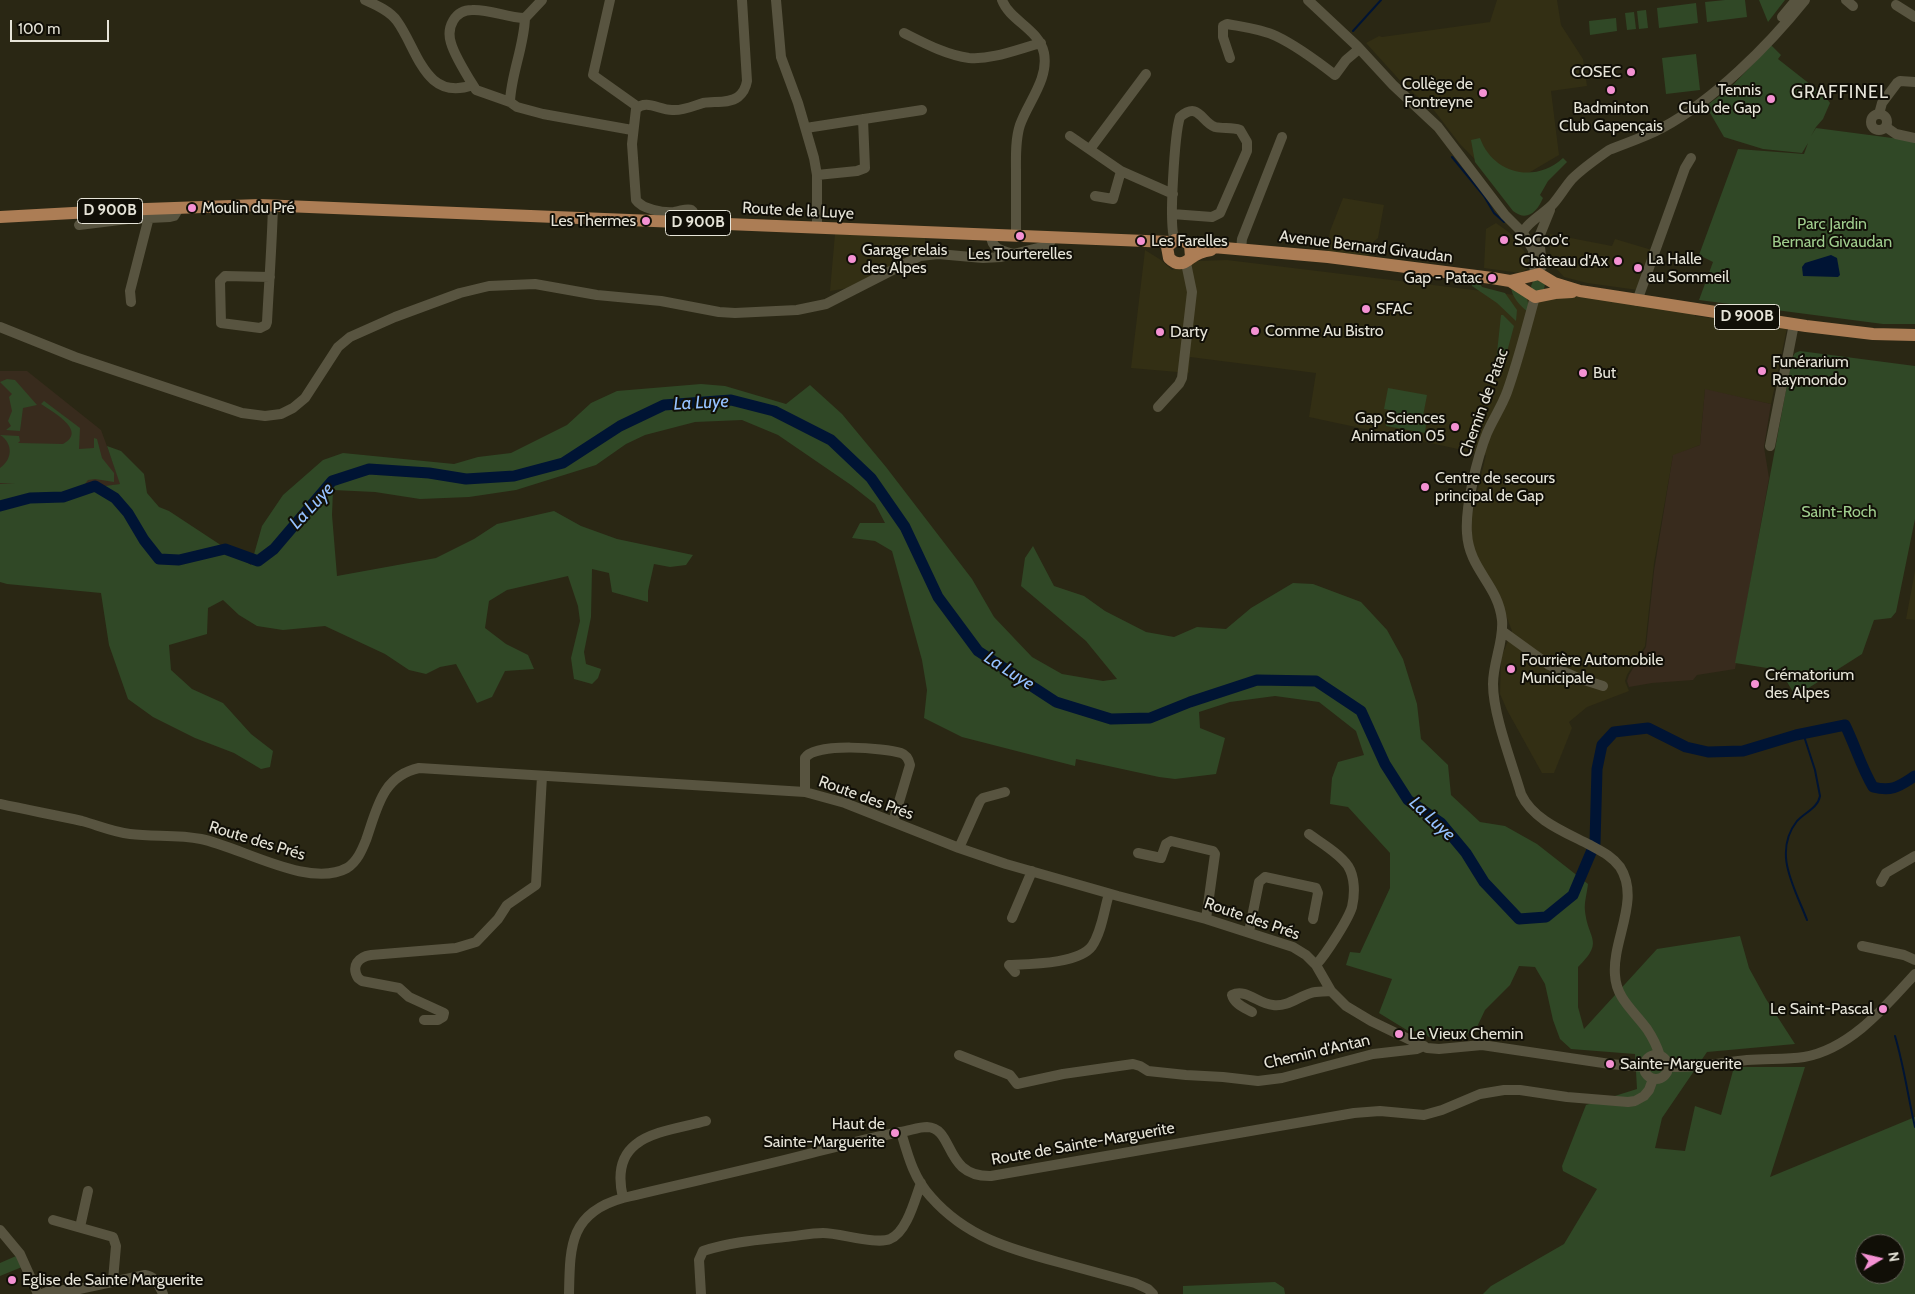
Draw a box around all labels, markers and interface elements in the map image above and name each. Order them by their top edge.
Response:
scale bar [12,10,111,42]
text: 100 m [18,20,60,38]
place label: COSEC [1571,62,1621,82]
marker: COSEC [1625,66,1637,78]
place label: Collège de Fontreyne [1402,74,1473,112]
place label: Tennis Club de Gap [1678,80,1761,118]
district label: GRAFFINEL [1790,82,1890,104]
marker: Badminton Club Gapençais [1605,84,1617,96]
marker: Collège de Fontreyne [1477,87,1489,99]
marker: Tennis Club de Gap [1765,93,1777,105]
place label: Badminton Club Gapençais [1559,98,1663,136]
road number: D 900B [78,198,142,224]
place label: Moulin du Pré [202,198,295,218]
street label: Route de la Luye [742,198,854,224]
marker: Moulin du Pré [186,202,198,214]
road number: D 900B [666,210,730,236]
place label: Les Thermes [551,211,636,231]
park label: Parc Jardin Bernard Givaudan [1772,214,1892,252]
marker: Les Thermes [640,215,652,227]
street label: Avenue Bernard Givaudan [1278,227,1454,267]
marker: Les Tourterelles [1014,230,1026,242]
place label: SoCoo'c [1514,230,1569,250]
place label: Les Farelles [1151,231,1228,251]
marker: SoCoo'c [1498,234,1510,246]
marker: Les Farelles [1135,235,1147,247]
place label: Garage relais des Alpes [862,240,947,278]
place label: Les Tourterelles [968,244,1072,264]
place label: La Halle au Sommeil [1648,249,1729,287]
place label: Château d'Ax [1520,251,1608,271]
marker: Garage relais des Alpes [846,253,858,265]
marker: Château d'Ax [1612,255,1624,267]
marker: La Halle au Sommeil [1632,262,1644,274]
place label: Gap - Patac [1404,268,1482,288]
marker: Gap - Patac [1486,272,1498,284]
place label: SFAC [1376,299,1412,319]
marker: SFAC [1360,303,1372,315]
road number: D 900B [1714,304,1780,330]
place label: Comme Au Bistro [1265,321,1383,341]
place label: Darty [1170,322,1208,342]
marker: Comme Au Bistro [1249,325,1261,337]
marker: Darty [1154,326,1166,338]
street label: Chemin de Patac [1455,346,1513,460]
place label: Funérarium Raymondo [1772,352,1849,390]
place label: But [1593,363,1616,383]
marker: Funérarium Raymondo [1756,365,1768,377]
marker: But [1577,367,1589,379]
water label: La Luye [673,391,729,415]
place label: Gap Sciences Animation 05 [1351,408,1445,446]
marker: Gap Sciences Animation 05 [1449,421,1461,433]
place label: Centre de secours principal de Gap [1435,468,1555,506]
water label: La Luye [285,478,339,534]
marker: Centre de secours principal de Gap [1419,481,1431,493]
park label: Saint-Roch [1801,502,1877,522]
water label: La Luye [980,647,1038,695]
place label: Fourrière Automobile Municipale [1521,650,1663,688]
marker: Fourrière Automobile Municipale [1505,663,1517,675]
place label: Crématorium des Alpes [1765,665,1854,703]
marker: Crématorium des Alpes [1749,678,1761,690]
street label: Route des Prés [816,772,916,824]
water label: La Luye [1404,792,1460,846]
street label: Route des Prés [207,817,307,865]
street label: Route des Prés [1202,894,1302,944]
place label: Le Saint-Pascal [1770,999,1873,1019]
marker: Le Saint-Pascal [1877,1003,1889,1015]
place label: Le Vieux Chemin [1409,1024,1523,1044]
marker: Le Vieux Chemin [1393,1028,1405,1040]
street label: Chemin d'Antan [1262,1030,1372,1074]
place label: Sainte-Marguerite [1620,1054,1742,1074]
marker: Sainte-Marguerite [1604,1058,1616,1070]
place label: Haut de Sainte-Marguerite [763,1114,885,1152]
street label: Route de Sainte-Marguerite [990,1118,1176,1170]
marker: Haut de Sainte-Marguerite [889,1127,901,1139]
north arrow [1855,1234,1905,1284]
text: N [1884,1251,1903,1263]
place label: Eglise de Sainte Marguerite [22,1270,203,1290]
marker: Eglise de Sainte Marguerite [6,1274,18,1286]

